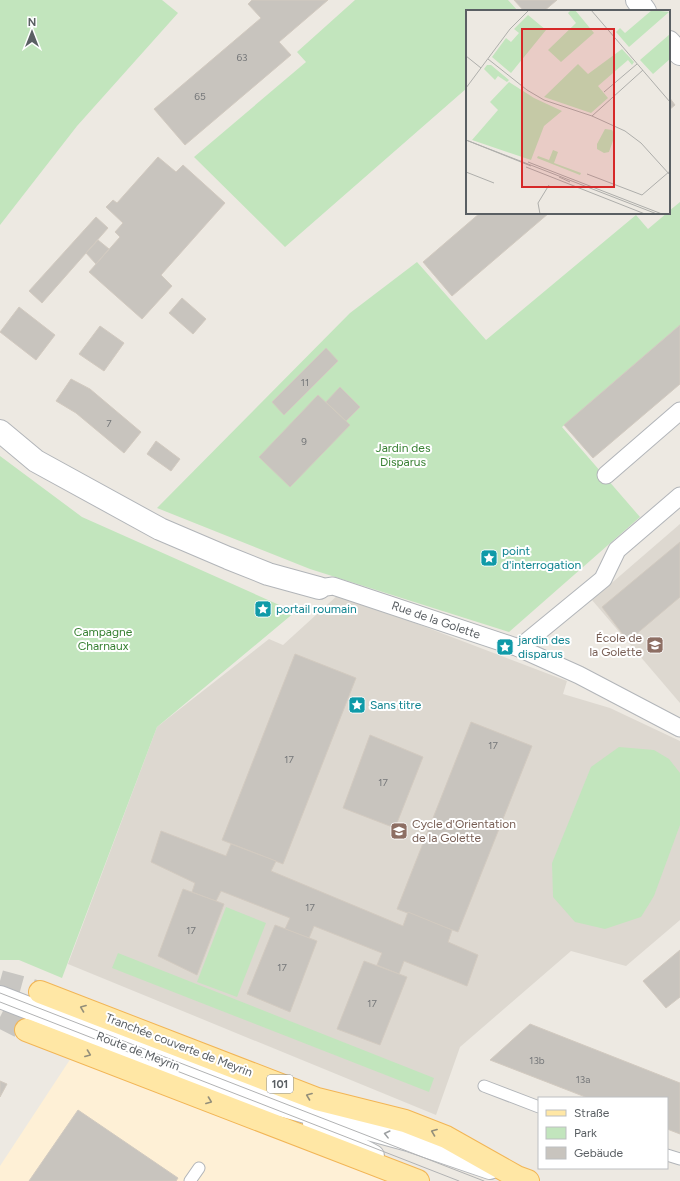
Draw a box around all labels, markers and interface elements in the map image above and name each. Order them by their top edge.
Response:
inset map [466,10,670,214]
north arrow [12,12,52,52]
text: N [28,16,36,29]
house number: 63 [236,51,248,64]
house number: 65 [194,90,206,103]
house number: 11 [301,376,309,389]
house number: 7 [106,417,112,430]
house number: 9 [301,435,307,448]
park label: Jardin des Disparus [375,441,431,469]
place label: point d'interrogation [502,544,581,572]
place icon: point d'interrogation [479,548,499,568]
street label: Rue de la Golette [390,598,483,642]
place icon: portail roumain [253,599,273,619]
place label: portail roumain [276,602,357,616]
park label: Campagne Charnaux [74,625,133,653]
place label: École de la Golette [589,631,642,659]
place label: jardin des disparus [517,633,570,661]
school or university icon: École de la Golette [645,635,665,655]
place icon: jardin des disparus [495,637,515,657]
place icon: Sans titre [347,695,367,715]
place label: Sans titre [370,698,422,712]
house number: 17 [488,739,498,752]
house number: 17 [284,753,294,766]
house number: 17 [378,776,388,789]
place label: Cycle d'Orientation de la Golette [412,817,516,845]
school or university icon: Cycle d'Orientation de la Golette [389,821,409,841]
house number: 17 [305,901,315,914]
house number: 17 [186,924,196,937]
house number: 17 [277,961,287,974]
house number: 17 [367,997,377,1010]
one-way arrow [80,1005,87,1013]
street label: Tranchée couverte de Meyrin [104,1011,255,1080]
street label: Route de Meyrin [94,1029,182,1073]
one-way arrow [85,1049,92,1057]
house number: 13b [529,1054,545,1067]
house number: 13a [576,1073,590,1086]
road number: 101 [267,1075,293,1093]
one-way arrow [306,1092,313,1100]
one-way arrow [206,1096,213,1104]
legend [538,1097,668,1169]
text: Straße [574,1106,610,1120]
text: Park [574,1126,597,1140]
one-way arrow [430,1129,437,1137]
one-way arrow [384,1131,391,1139]
text: Gebäude [574,1146,624,1160]

